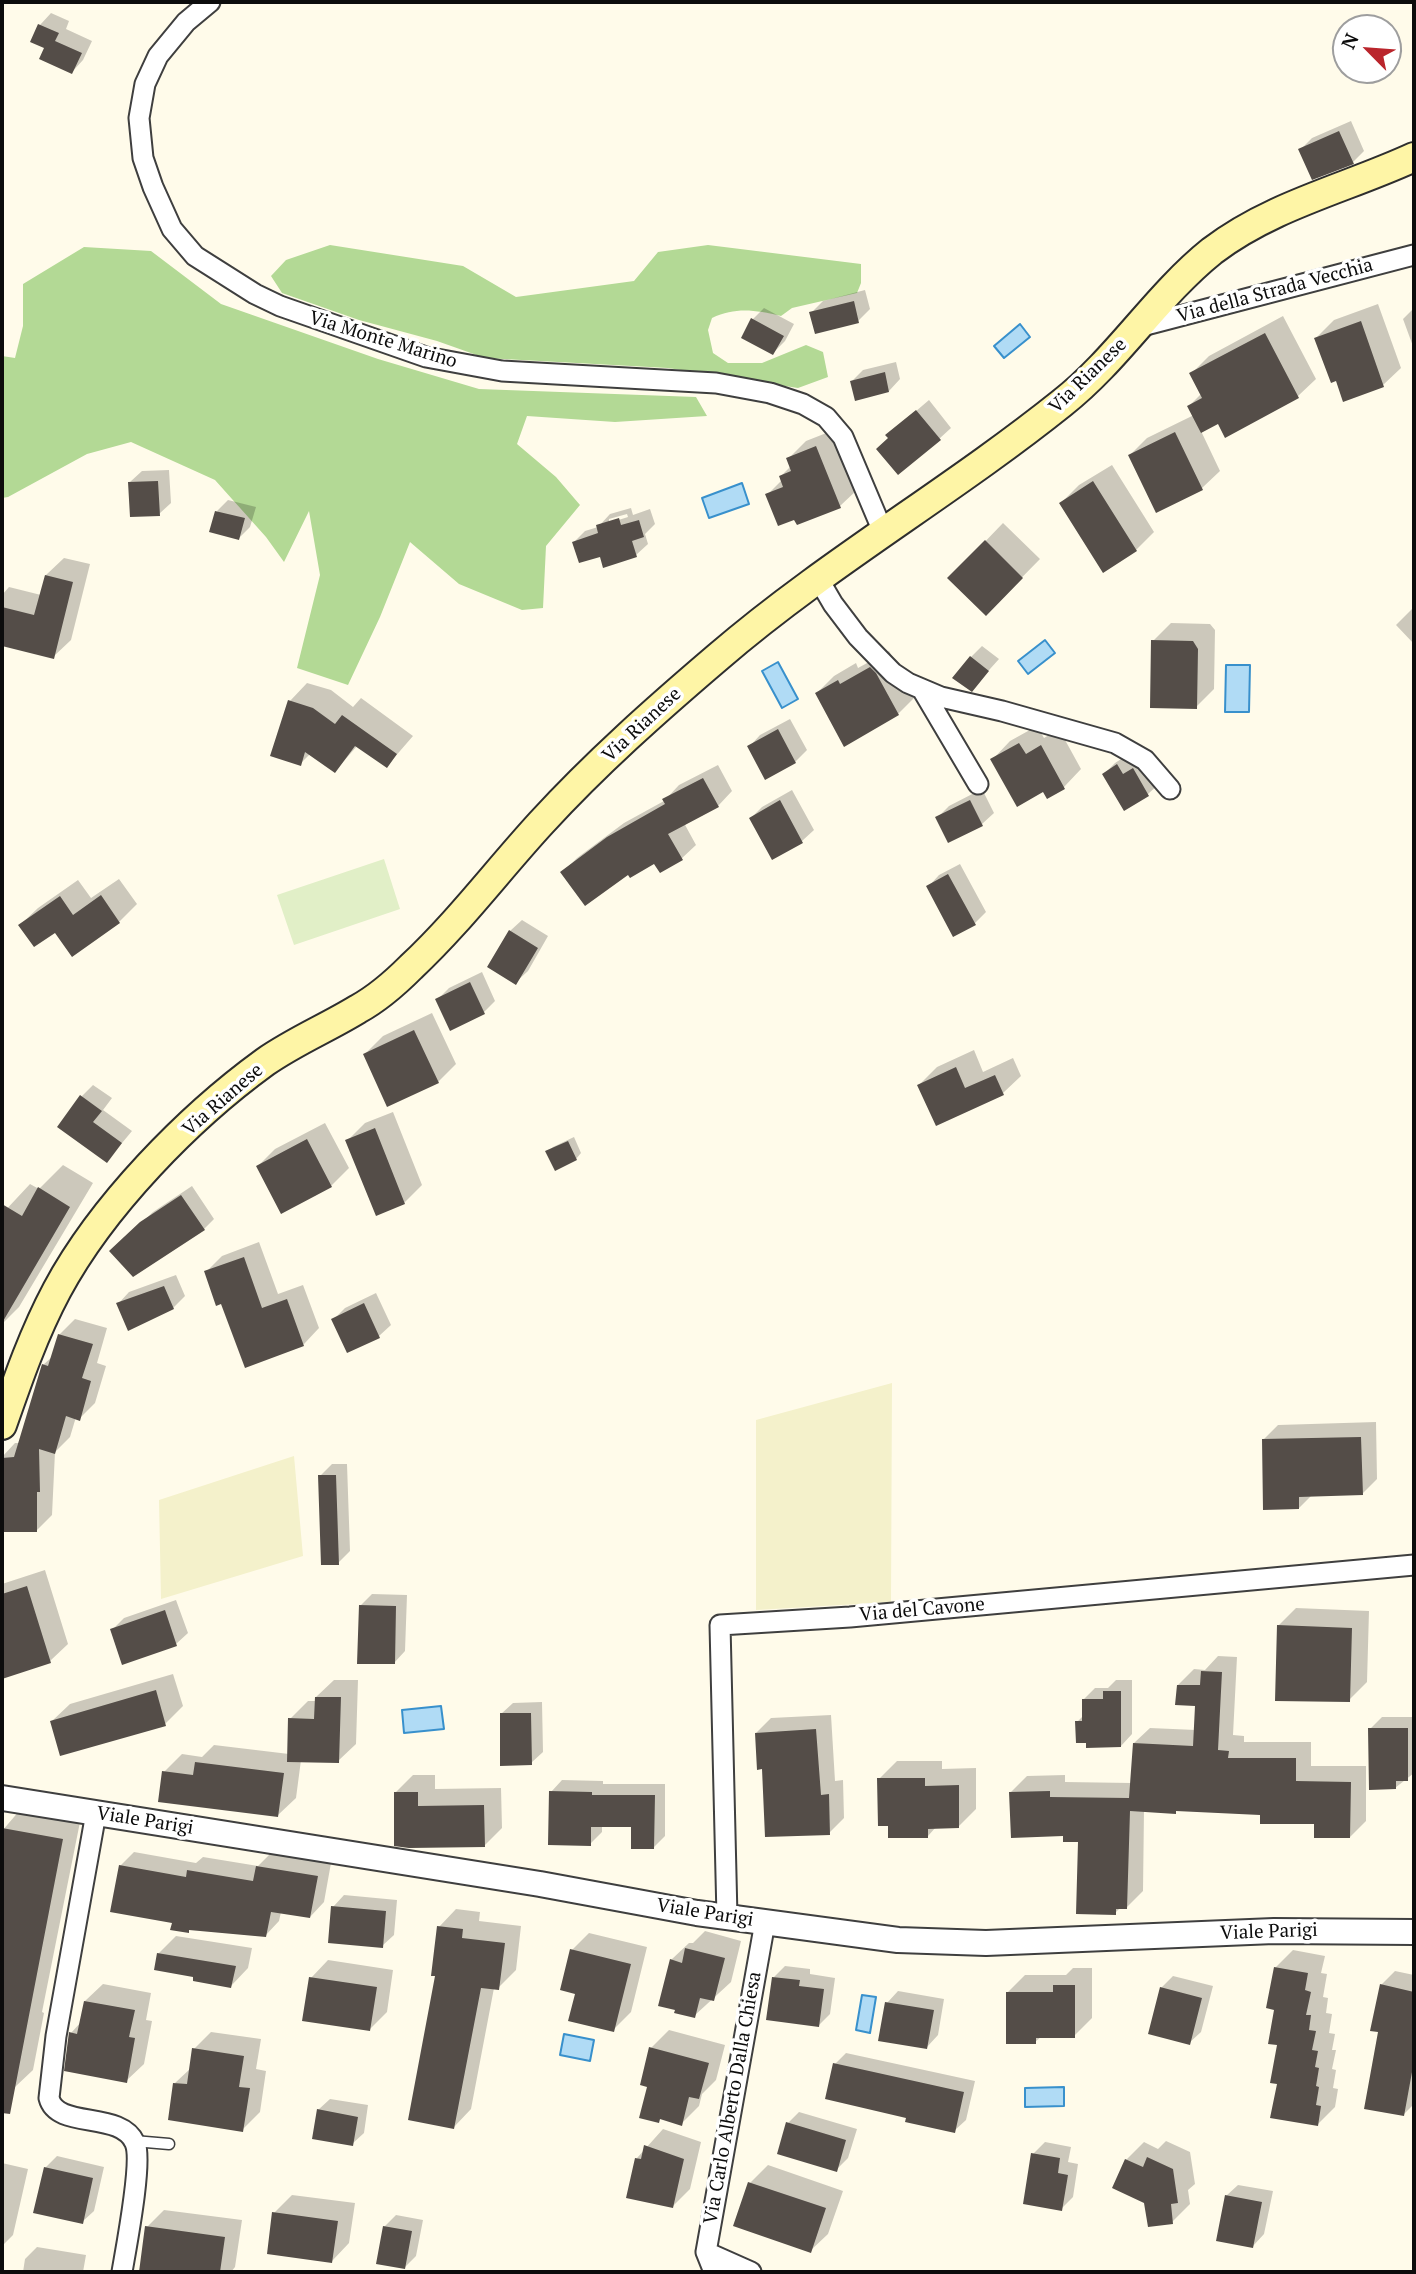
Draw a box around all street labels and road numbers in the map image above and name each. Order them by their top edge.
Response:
street label: Via della Strada Vecchia [1174,254,1376,328]
street label: Via Monte Marino [306,307,460,373]
street label: Via Rianese [1044,333,1132,419]
street label: Via Rianese [598,683,686,767]
street label: Via Rianese [178,1059,268,1141]
street label: Via del Cavone [858,1593,986,1627]
street label: Viale Parigi [95,1802,195,1840]
street label: Viale Parigi [655,1894,755,1932]
street label: Viale Parigi [1220,1919,1318,1945]
street label: Via Carlo Alberto Dalla Chiesa [700,1970,766,2226]

